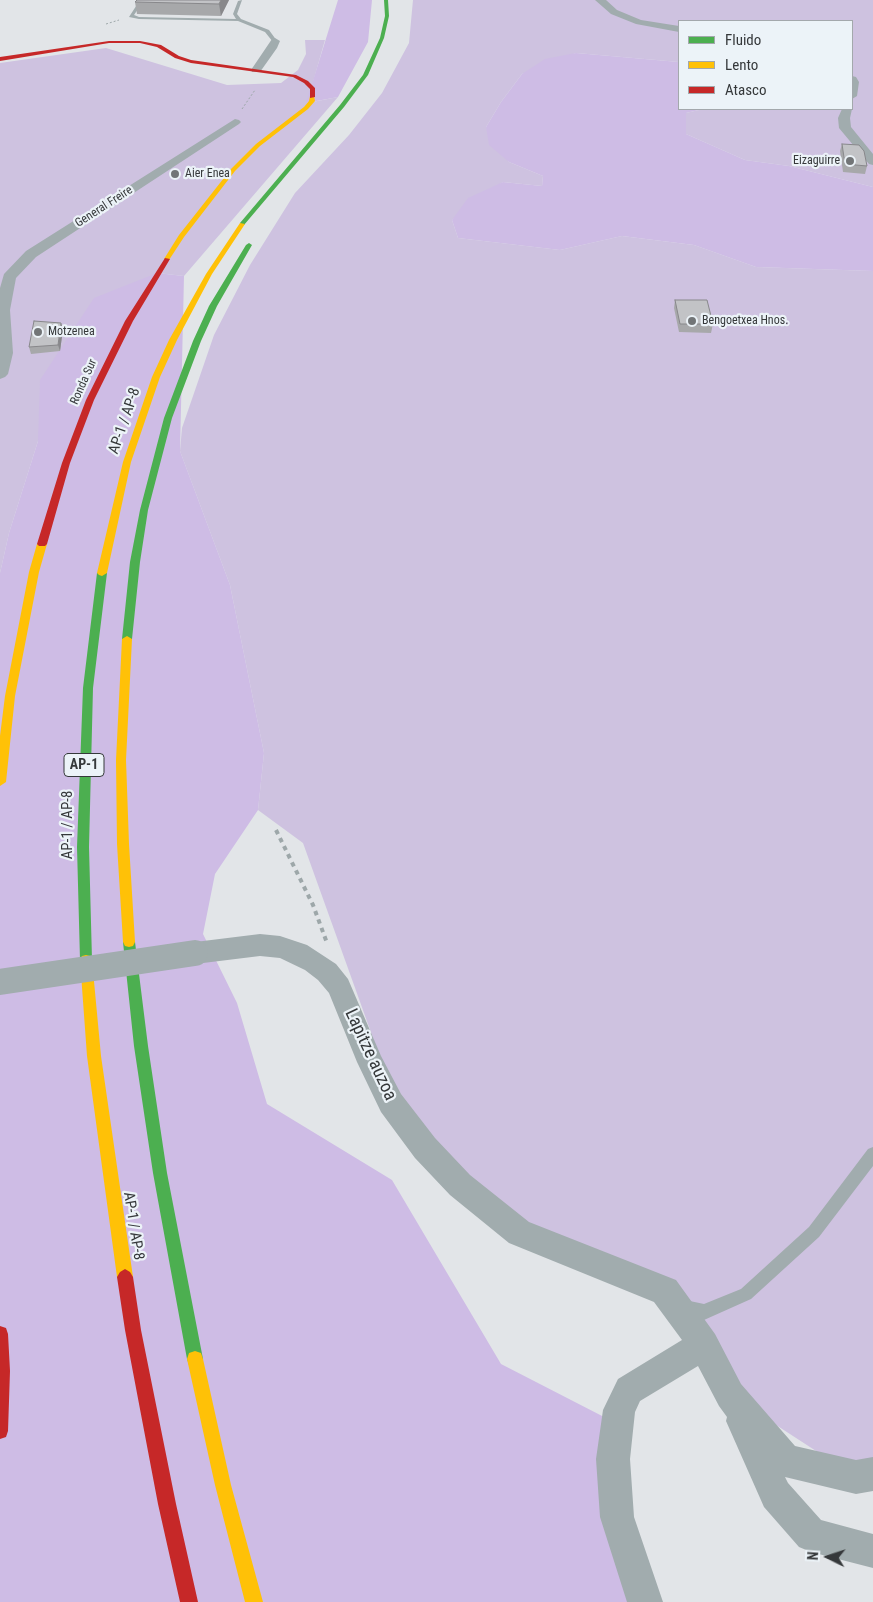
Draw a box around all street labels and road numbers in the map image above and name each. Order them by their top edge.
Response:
street label: General Freire [73,183,135,231]
street label: Ronda Sur [68,357,100,407]
street label: AP-1 / AP-8 [105,386,145,456]
road number: AP-1 [64,754,104,776]
street label: AP-1 / AP-8 [59,791,77,859]
street label: Lapitze auzoa [339,1006,401,1104]
street label: AP-1 / AP-8 [119,1191,147,1261]

